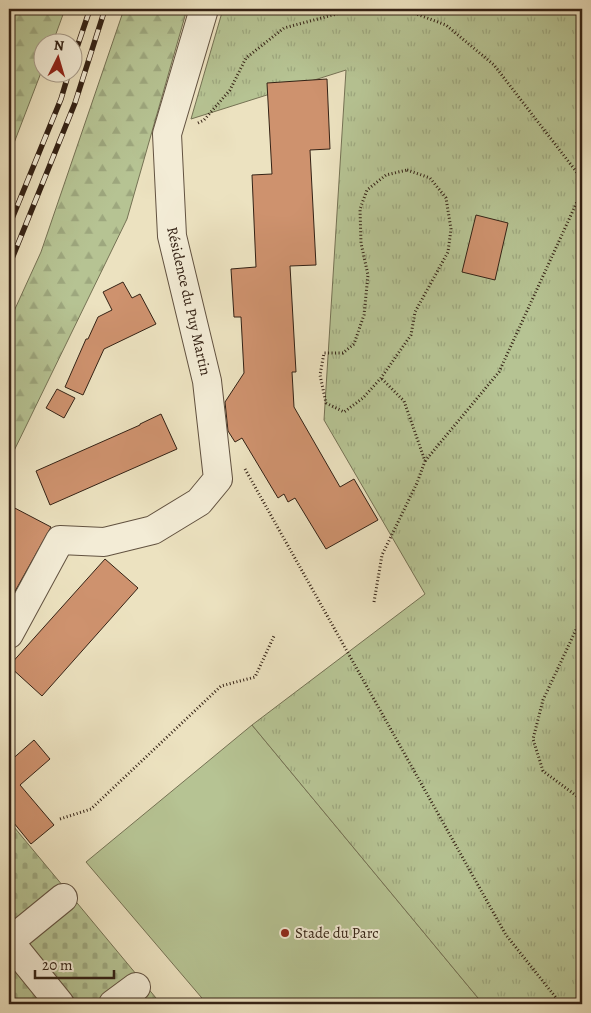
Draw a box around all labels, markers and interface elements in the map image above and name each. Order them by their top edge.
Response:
north arrow [32,32,82,82]
text: N [53,36,65,55]
street label: Résidence du Puy Martin [162,225,216,377]
place label: Stade du Parc [295,923,379,943]
marker: Stade du Parc [279,927,291,939]
scale bar [35,948,114,980]
text: 20 m [42,955,73,975]

